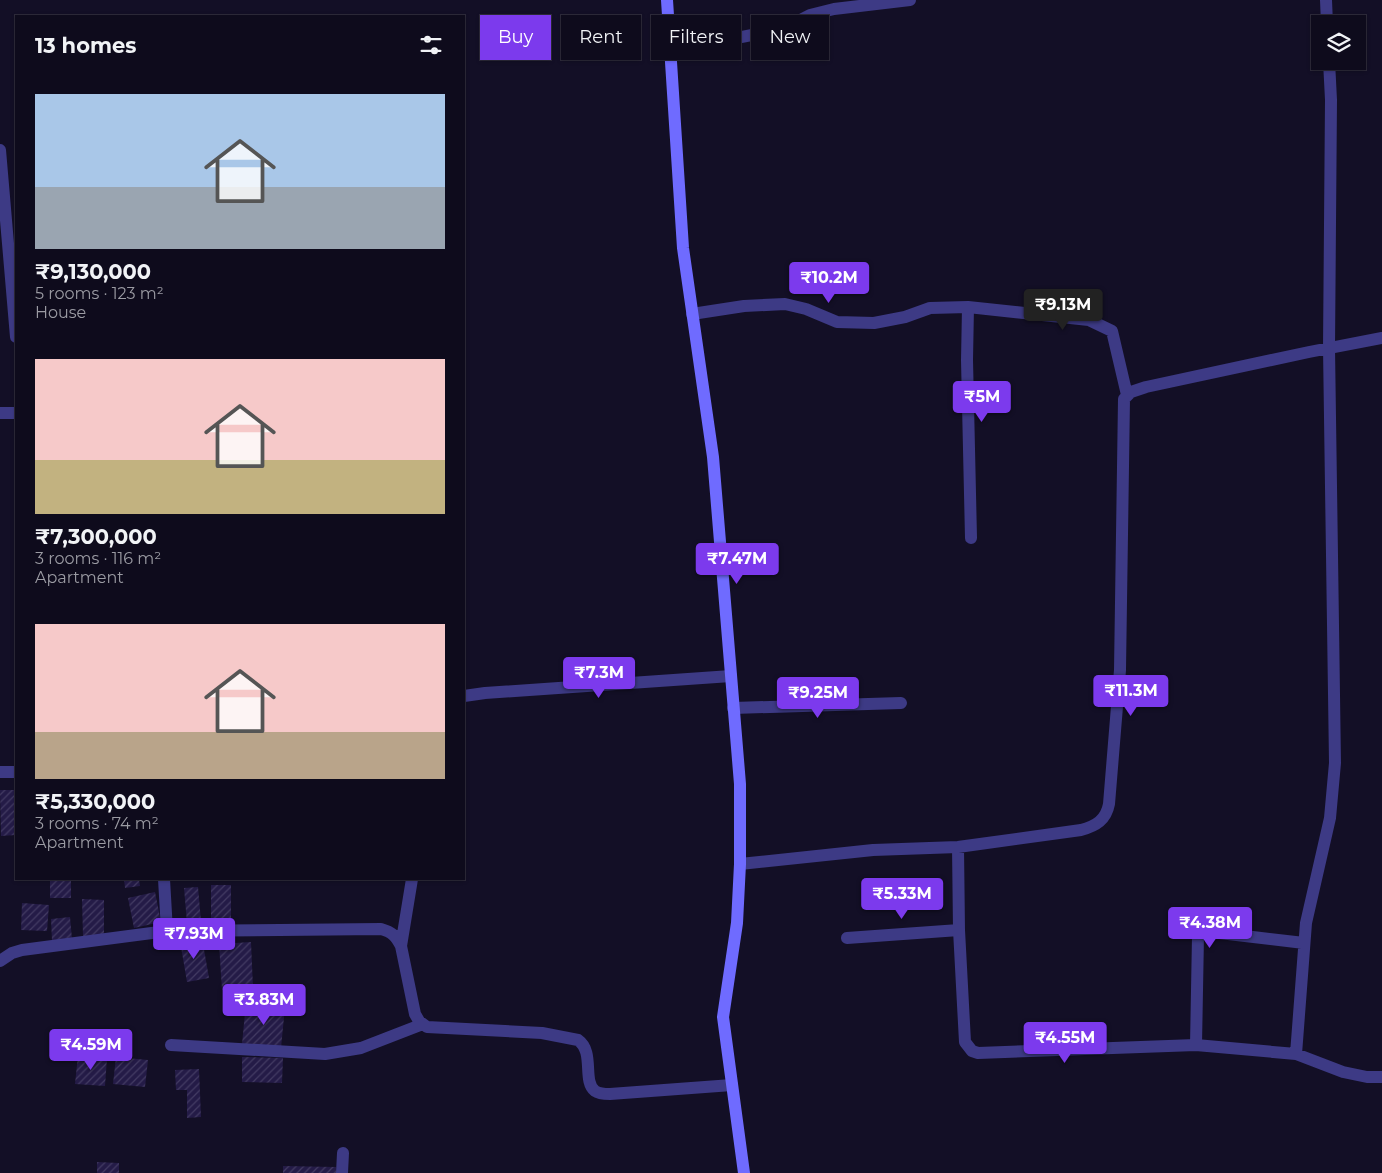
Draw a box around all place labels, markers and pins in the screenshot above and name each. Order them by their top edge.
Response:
pin: ₹10.2M [788,262,870,304]
pin: ₹9.13M [1022,288,1104,331]
pin: ₹5M [958,380,1006,423]
pin: ₹7.47M [696,542,778,585]
pin: ₹7.3M [564,656,634,699]
pin: ₹11.3M [1090,674,1172,717]
pin: ₹9.25M [777,676,859,719]
pin: ₹5.33M [861,878,943,920]
pin: ₹4.38M [1169,906,1251,949]
pin: ₹7.93M [153,918,235,960]
pin: ₹3.83M [223,984,305,1026]
pin: ₹4.55M [1024,1022,1106,1064]
pin: ₹4.59M [50,1028,132,1071]

